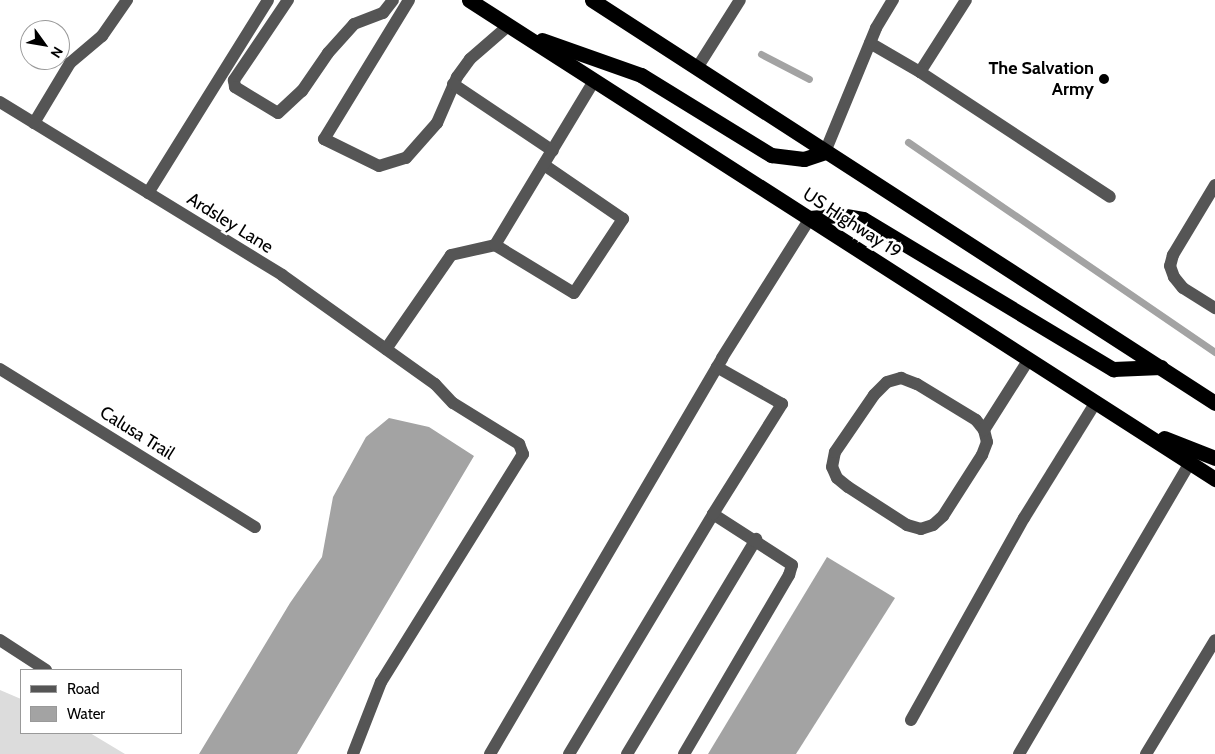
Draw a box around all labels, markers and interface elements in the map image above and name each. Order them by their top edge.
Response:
north arrow [20,20,70,70]
text: N [47,43,67,61]
place label: The Salvation Army [988,58,1094,100]
marker: The Salvation Army [1098,73,1110,85]
street label: US Highway 19 [799,183,905,263]
street label: Ardsley Lane [183,188,277,258]
street label: Calusa Trail [96,402,178,464]
legend [20,669,182,734]
text: Road [67,680,100,698]
text: Water [67,705,105,723]

